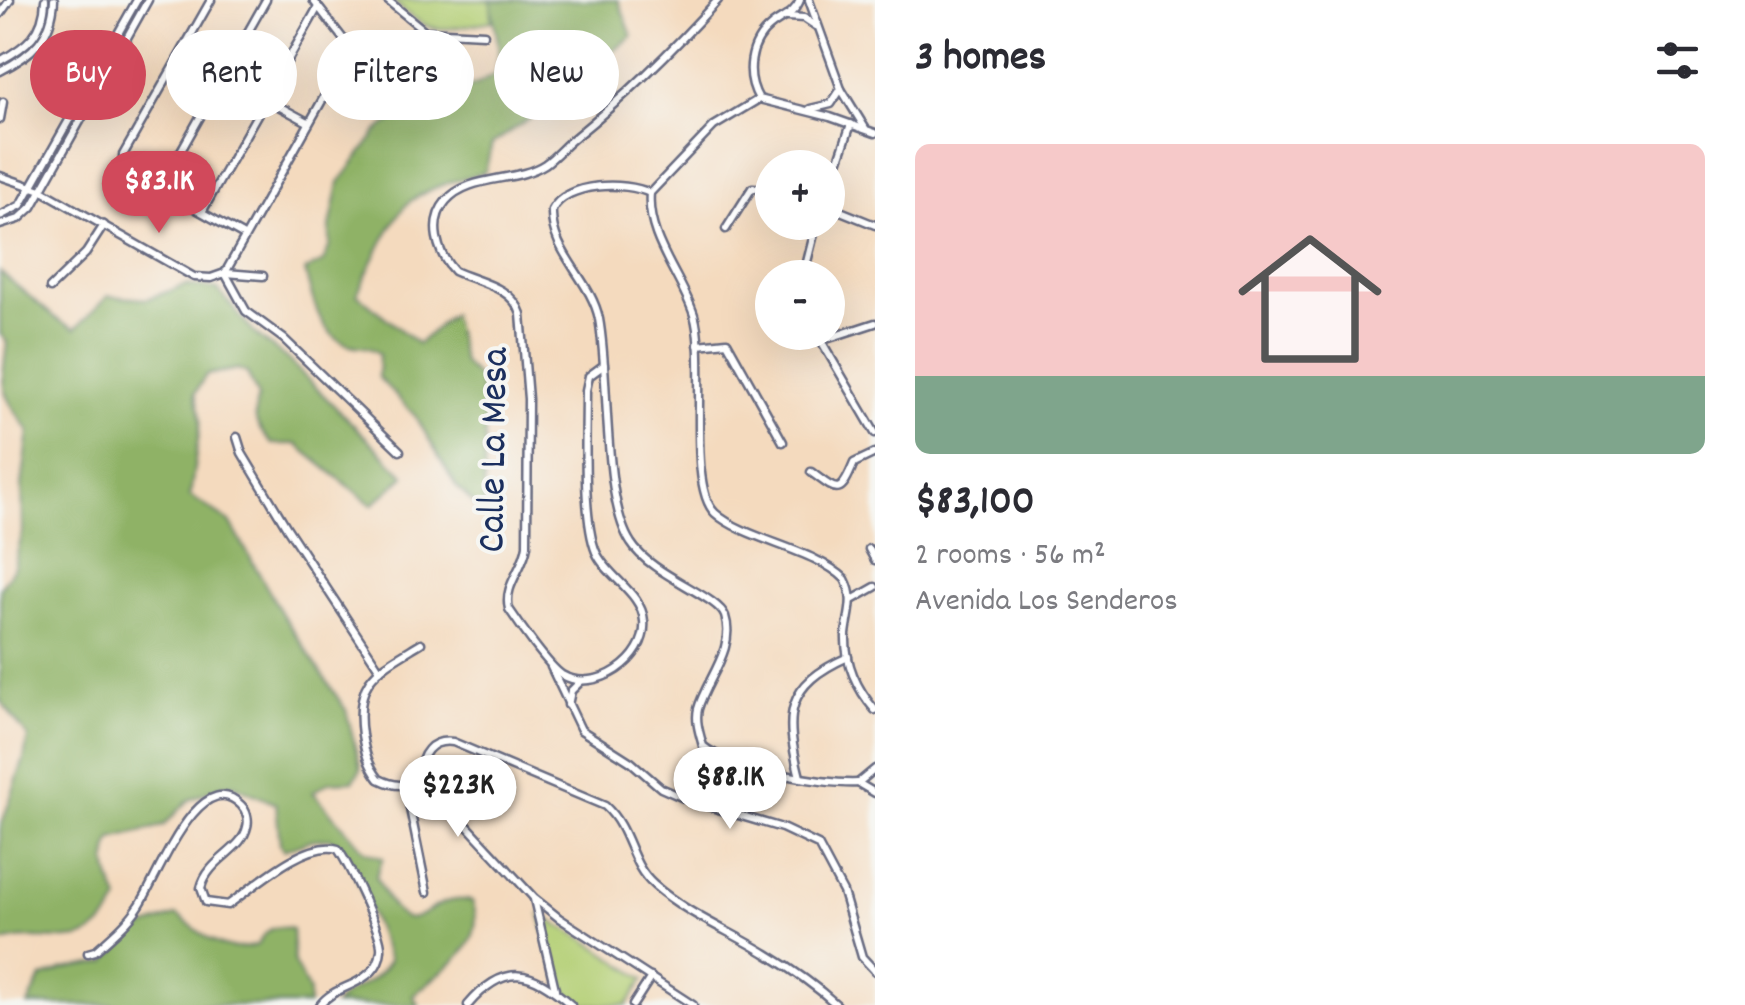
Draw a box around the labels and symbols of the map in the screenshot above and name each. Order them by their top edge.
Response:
pin: $83.1K [78,151,240,236]
street label: Calle La Mesa [466,346,527,553]
pin: $88.1K [649,747,811,832]
pin: $223K [388,755,528,840]

